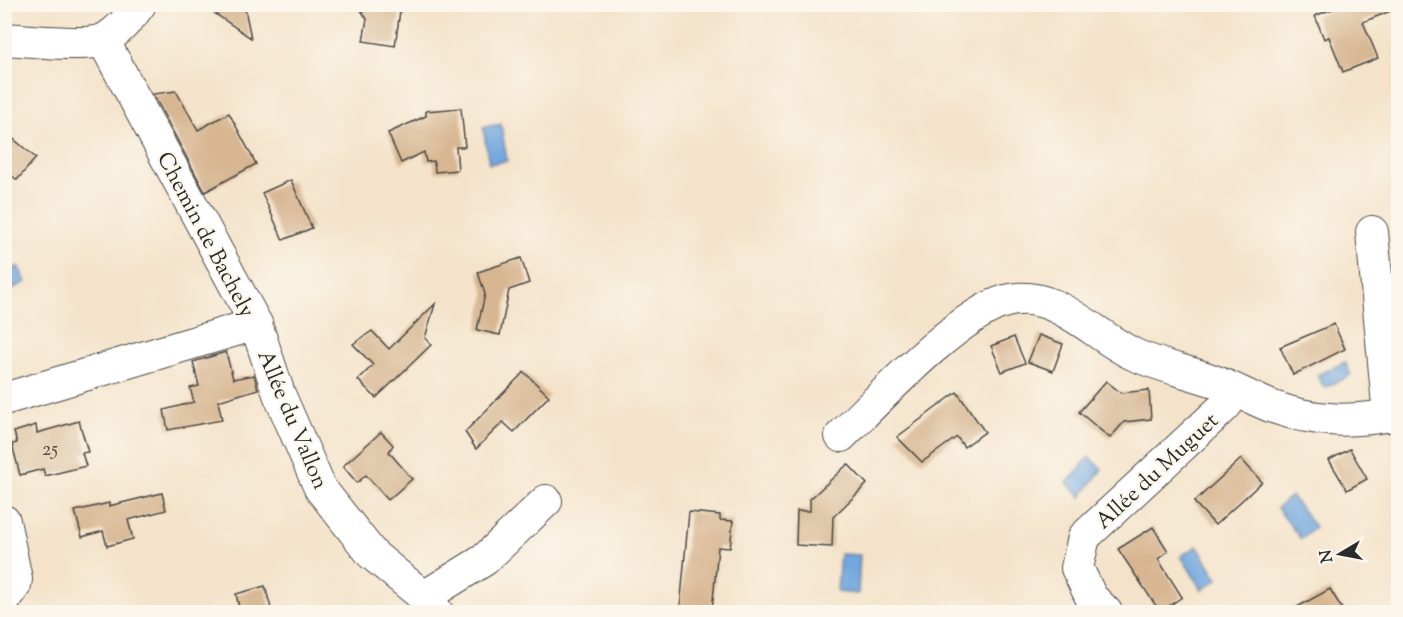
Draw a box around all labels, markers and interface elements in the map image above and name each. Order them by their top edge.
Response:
street label: Chemin de Bachely [147,147,262,324]
street label: Allée du Vallon [248,346,335,495]
street label: Allée du Muguet [1089,406,1227,538]
house number: 25 [42,436,58,465]
north arrow [1310,524,1370,584]
text: N [1315,548,1340,564]

